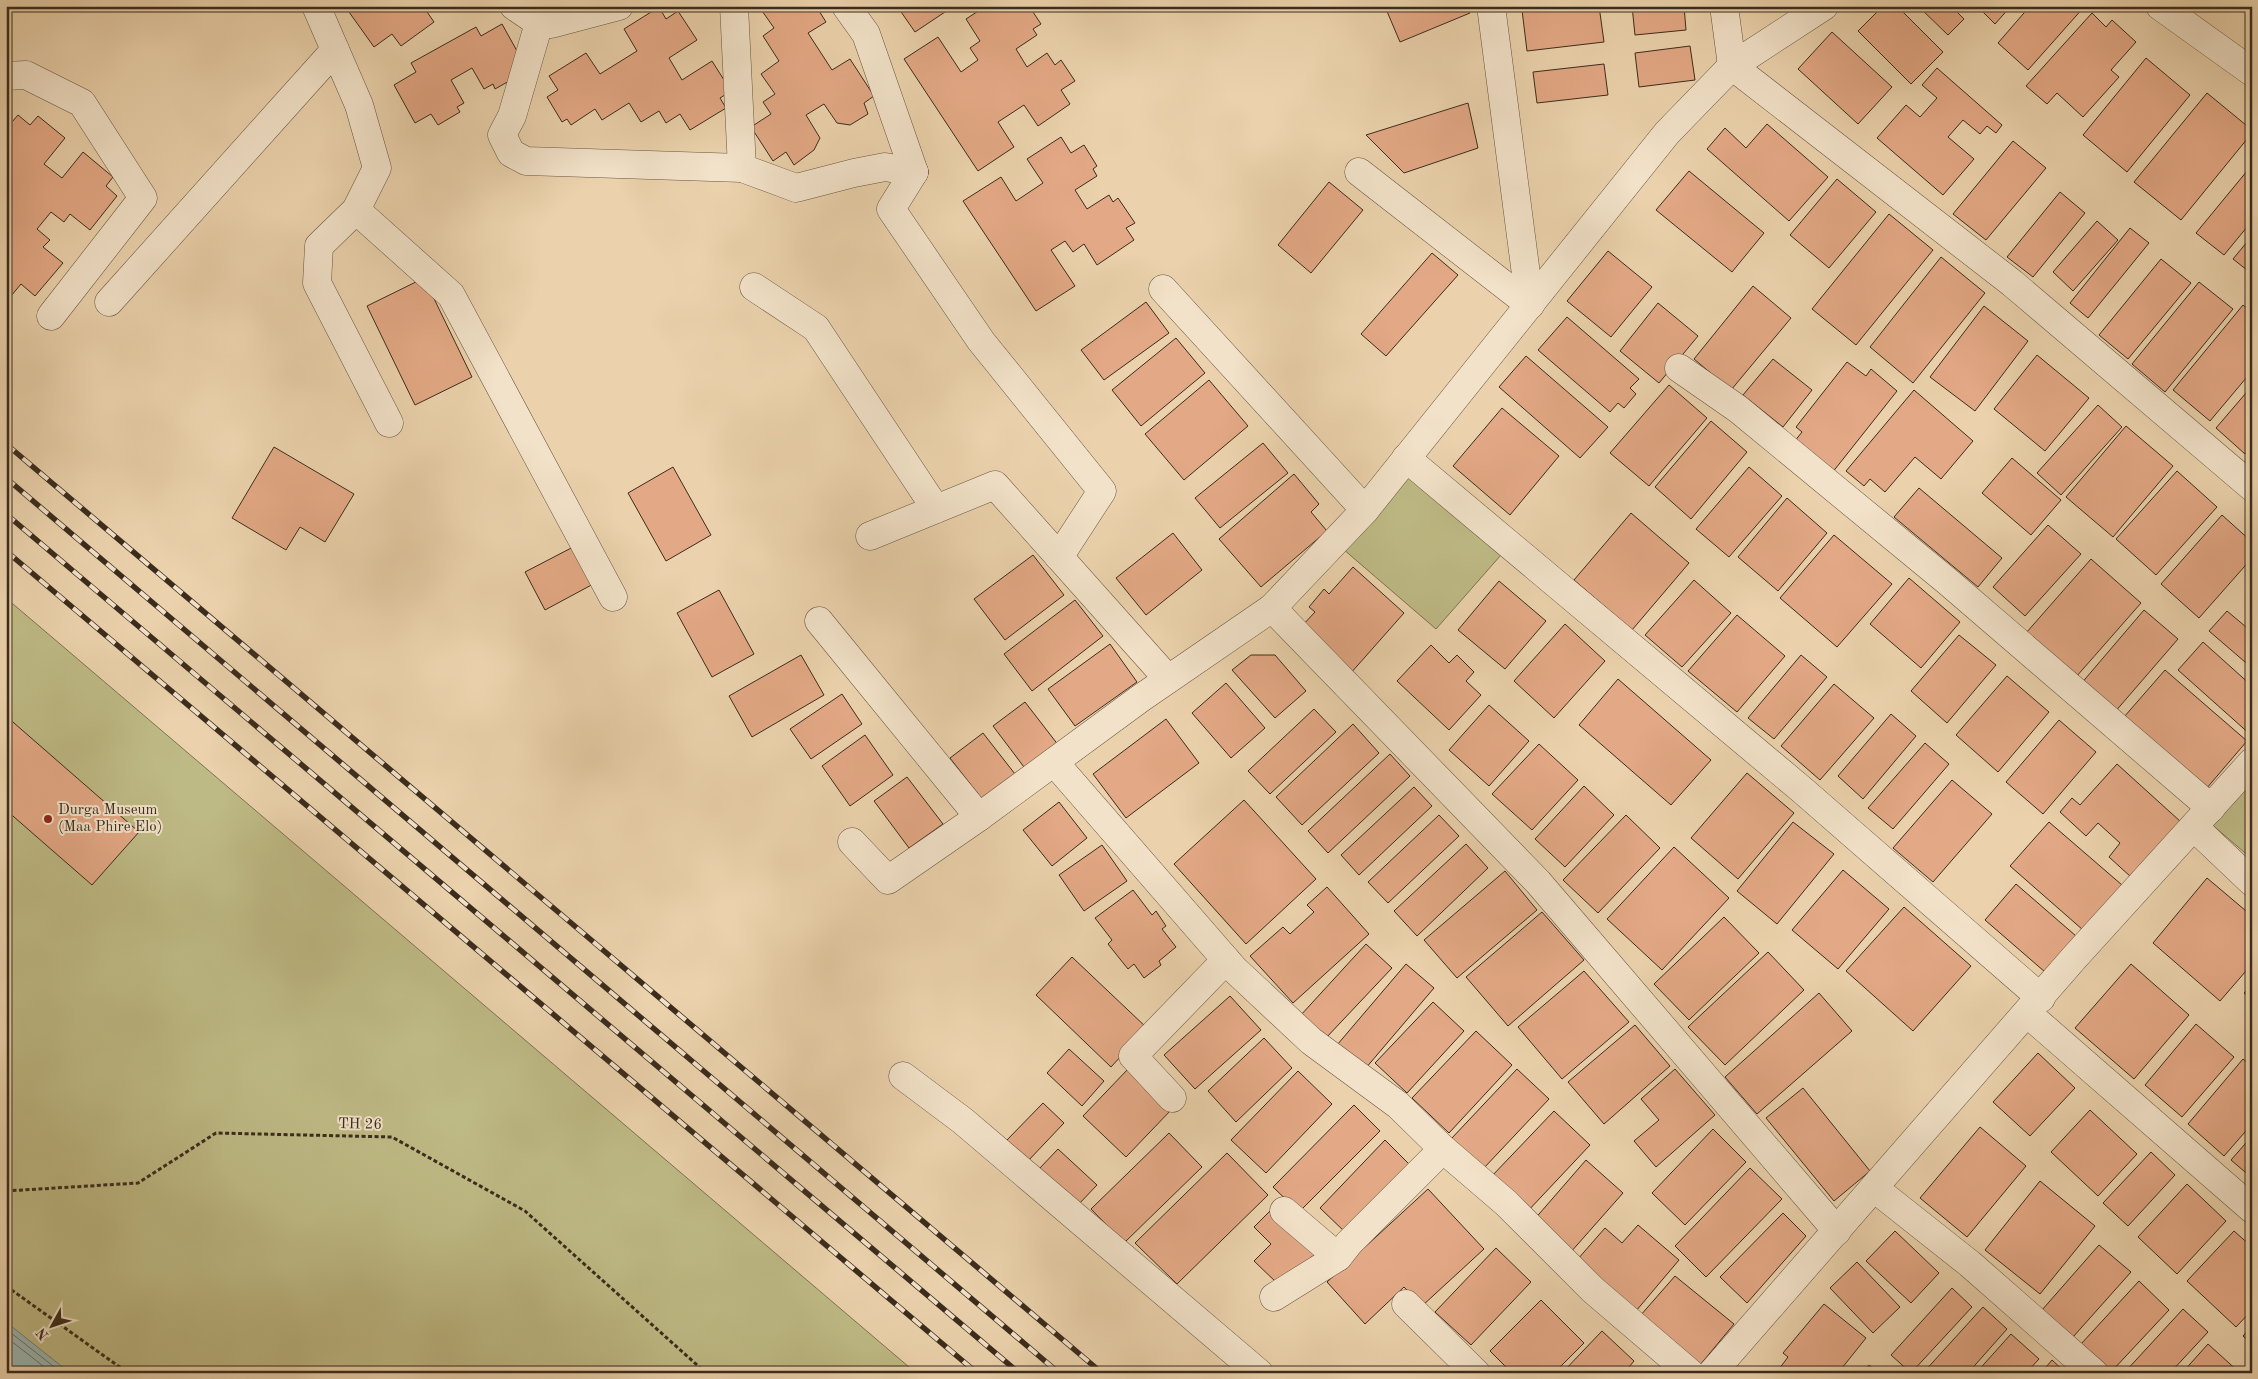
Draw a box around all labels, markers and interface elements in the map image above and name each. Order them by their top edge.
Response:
place label: Durga Museum (Maa Phire Elo) [58,803,162,835]
marker: Durga Museum (Maa Phire Elo) [42,813,54,825]
street label: TH 26 [338,1117,382,1133]
north arrow [28,1302,78,1352]
text: N [34,1325,52,1342]

